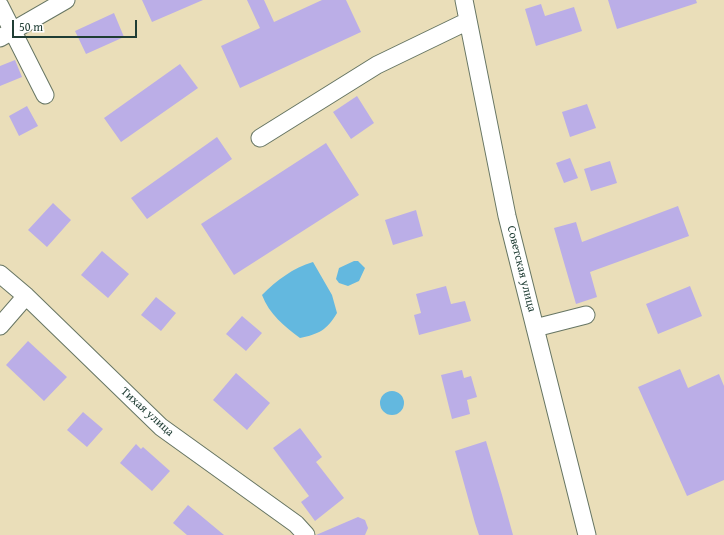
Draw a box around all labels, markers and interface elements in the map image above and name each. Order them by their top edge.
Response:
scale bar [14,12,139,38]
text: 50 m [19,18,43,35]
street label: Советская улица [503,224,539,314]
street label: Тихая улица [117,384,177,440]

